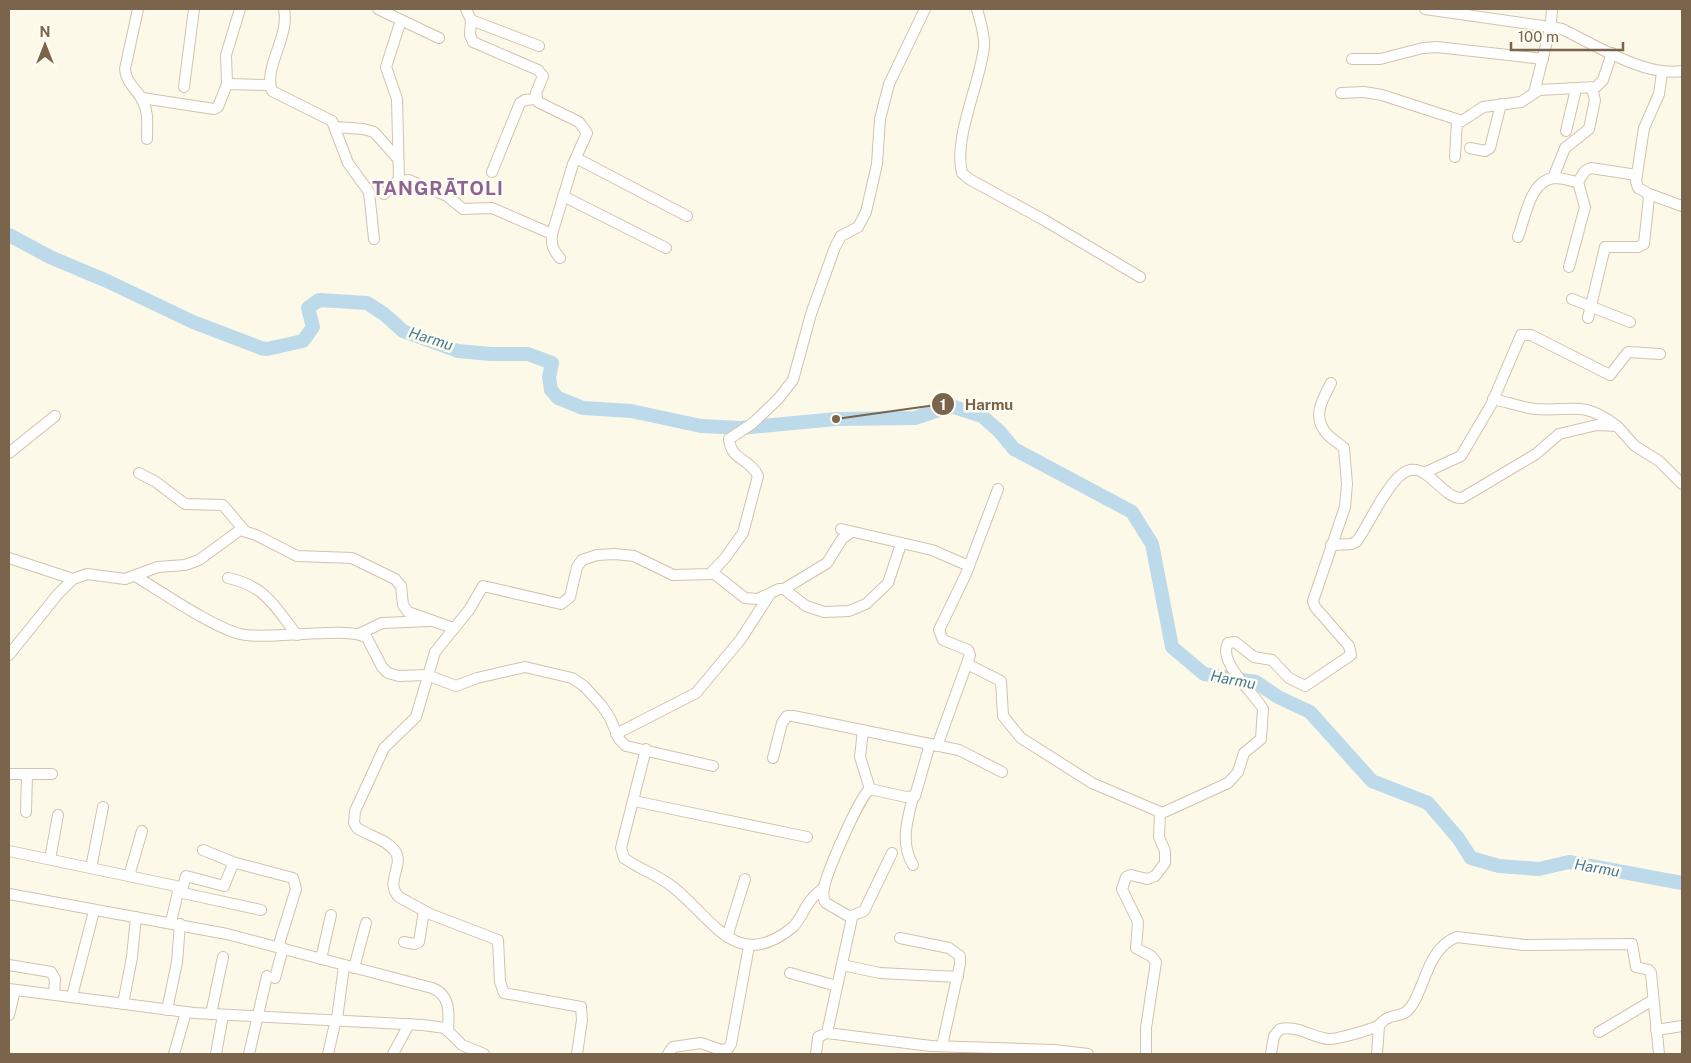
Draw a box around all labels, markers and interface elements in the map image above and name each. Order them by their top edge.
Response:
north arrow [20,20,70,70]
scale bar [1511,20,1624,52]
text: N [40,24,50,40]
text: 100 m [1518,28,1559,45]
district label: TANGRĀTOLI [372,177,504,199]
water label: Harmu [407,323,455,354]
callout: Harmu [930,389,1024,419]
text: 1 [940,396,946,413]
text: Harmu [965,396,1013,413]
water label: Harmu [1209,667,1257,692]
water label: Harmu [1573,855,1621,880]

